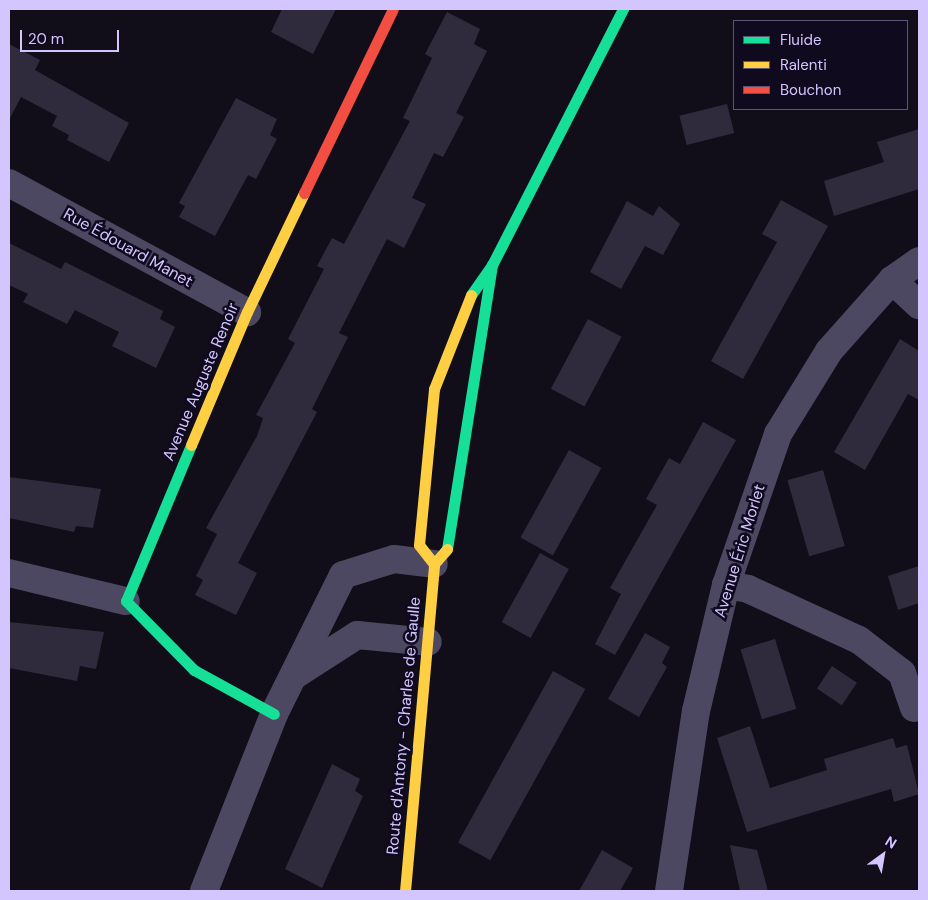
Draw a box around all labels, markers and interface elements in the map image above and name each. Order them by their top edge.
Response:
scale bar [22,20,121,52]
legend [733,20,908,110]
text: 20 m [28,29,64,49]
text: Fluide [780,30,822,50]
text: Ralenti [780,55,827,75]
text: Bouchon [780,80,841,100]
street label: Rue Édouard Manet [60,205,196,291]
street label: Avenue Auguste Renoir [159,300,243,464]
street label: Avenue Éric Morlet [711,482,769,620]
street label: Route d'Antony - Charles de Gaulle [383,596,425,856]
north arrow [858,830,908,880]
text: N [882,832,900,853]

